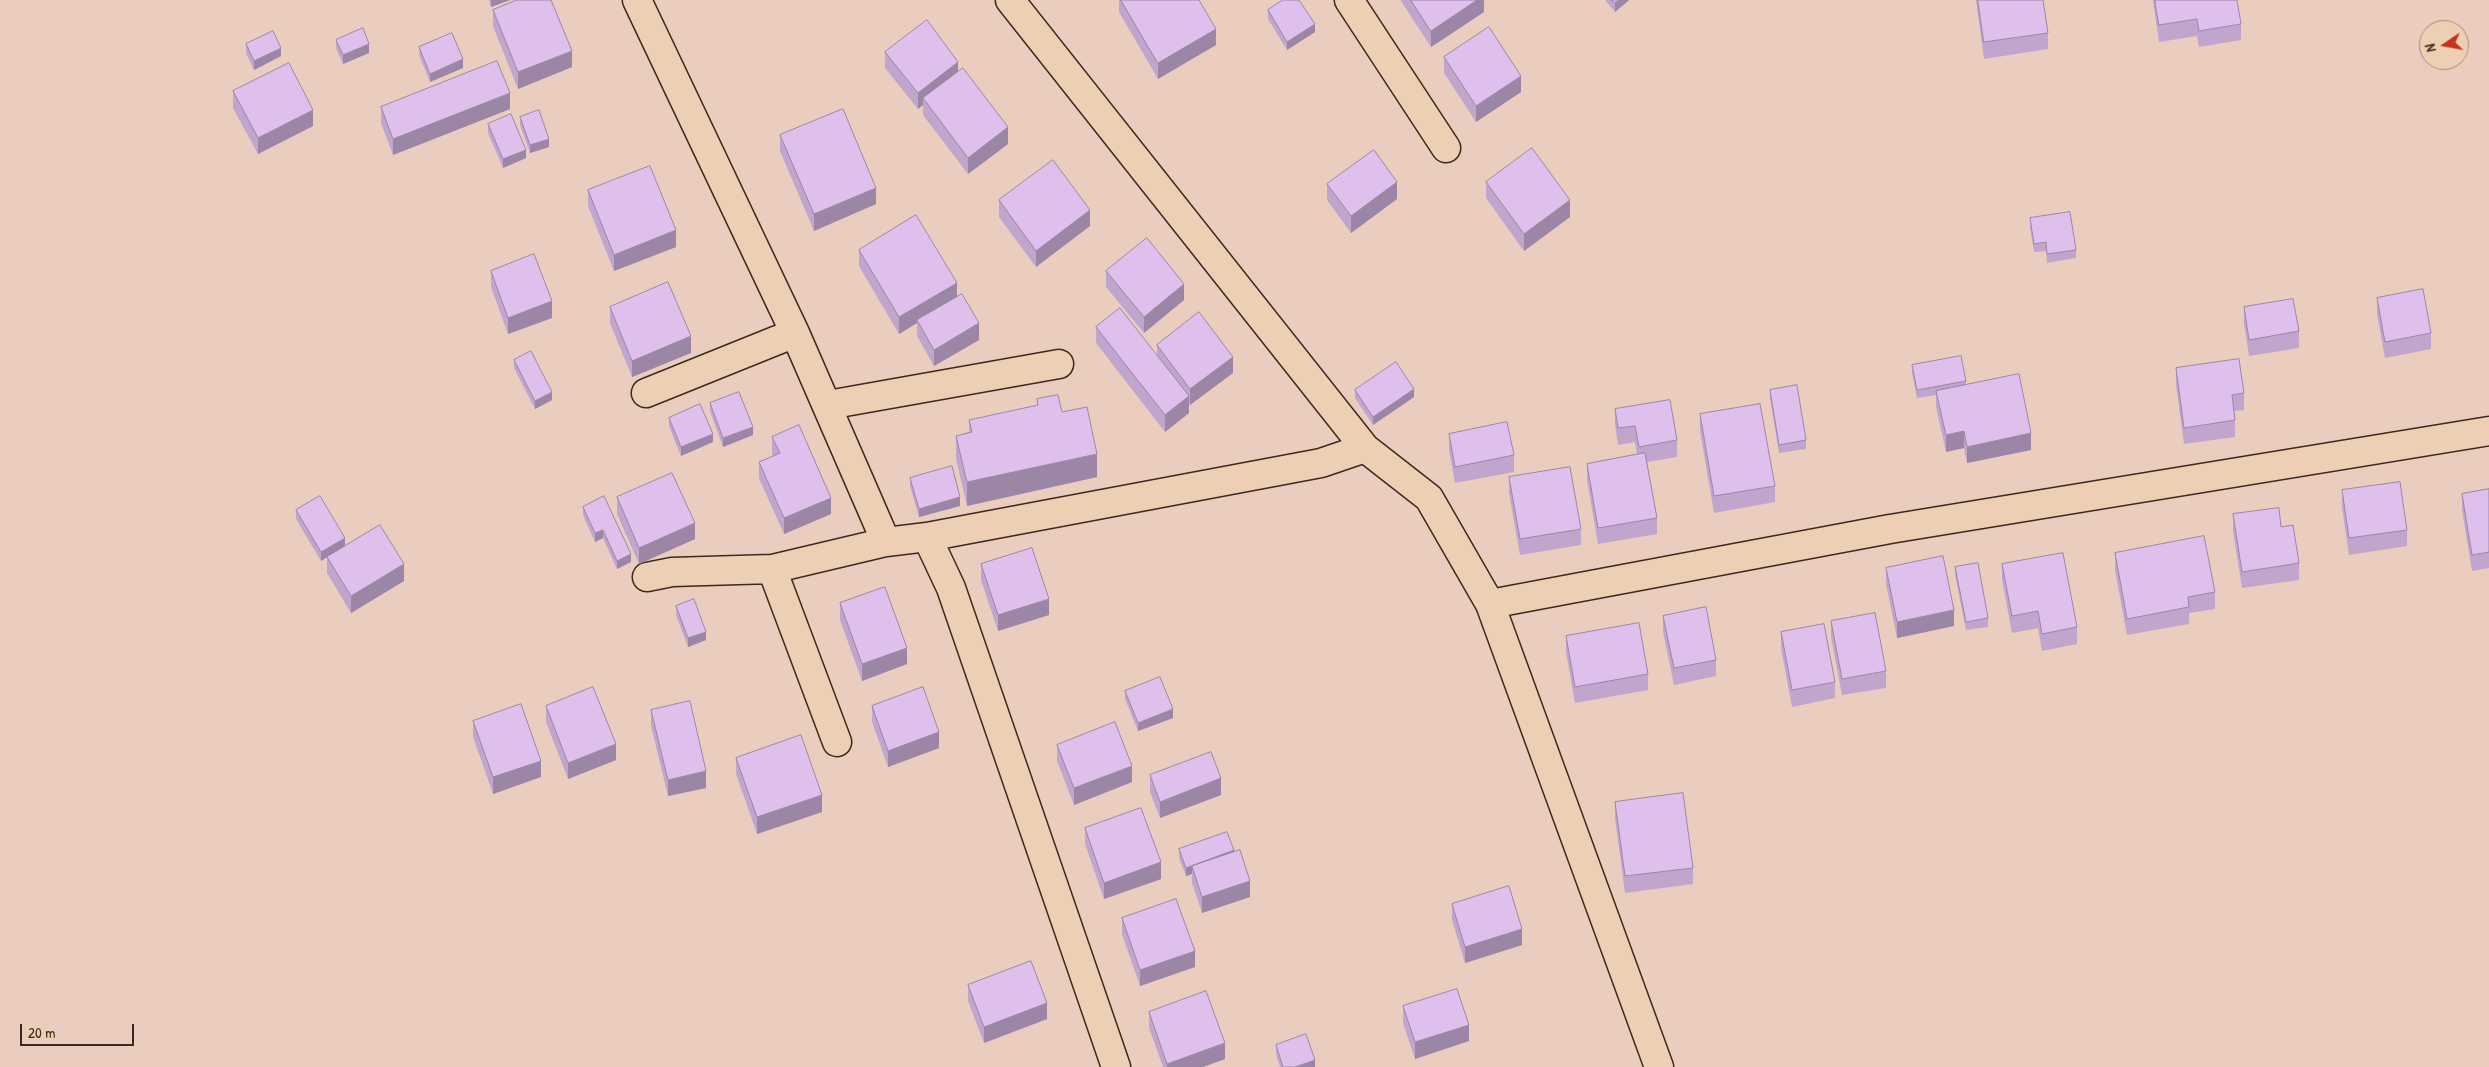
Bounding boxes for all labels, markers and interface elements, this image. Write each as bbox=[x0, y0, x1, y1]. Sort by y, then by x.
north arrow bbox=[2419, 20, 2469, 70]
text: N bbox=[2420, 42, 2440, 54]
scale bar bbox=[22, 1014, 136, 1046]
text: 20 m bbox=[28, 1022, 55, 1043]

